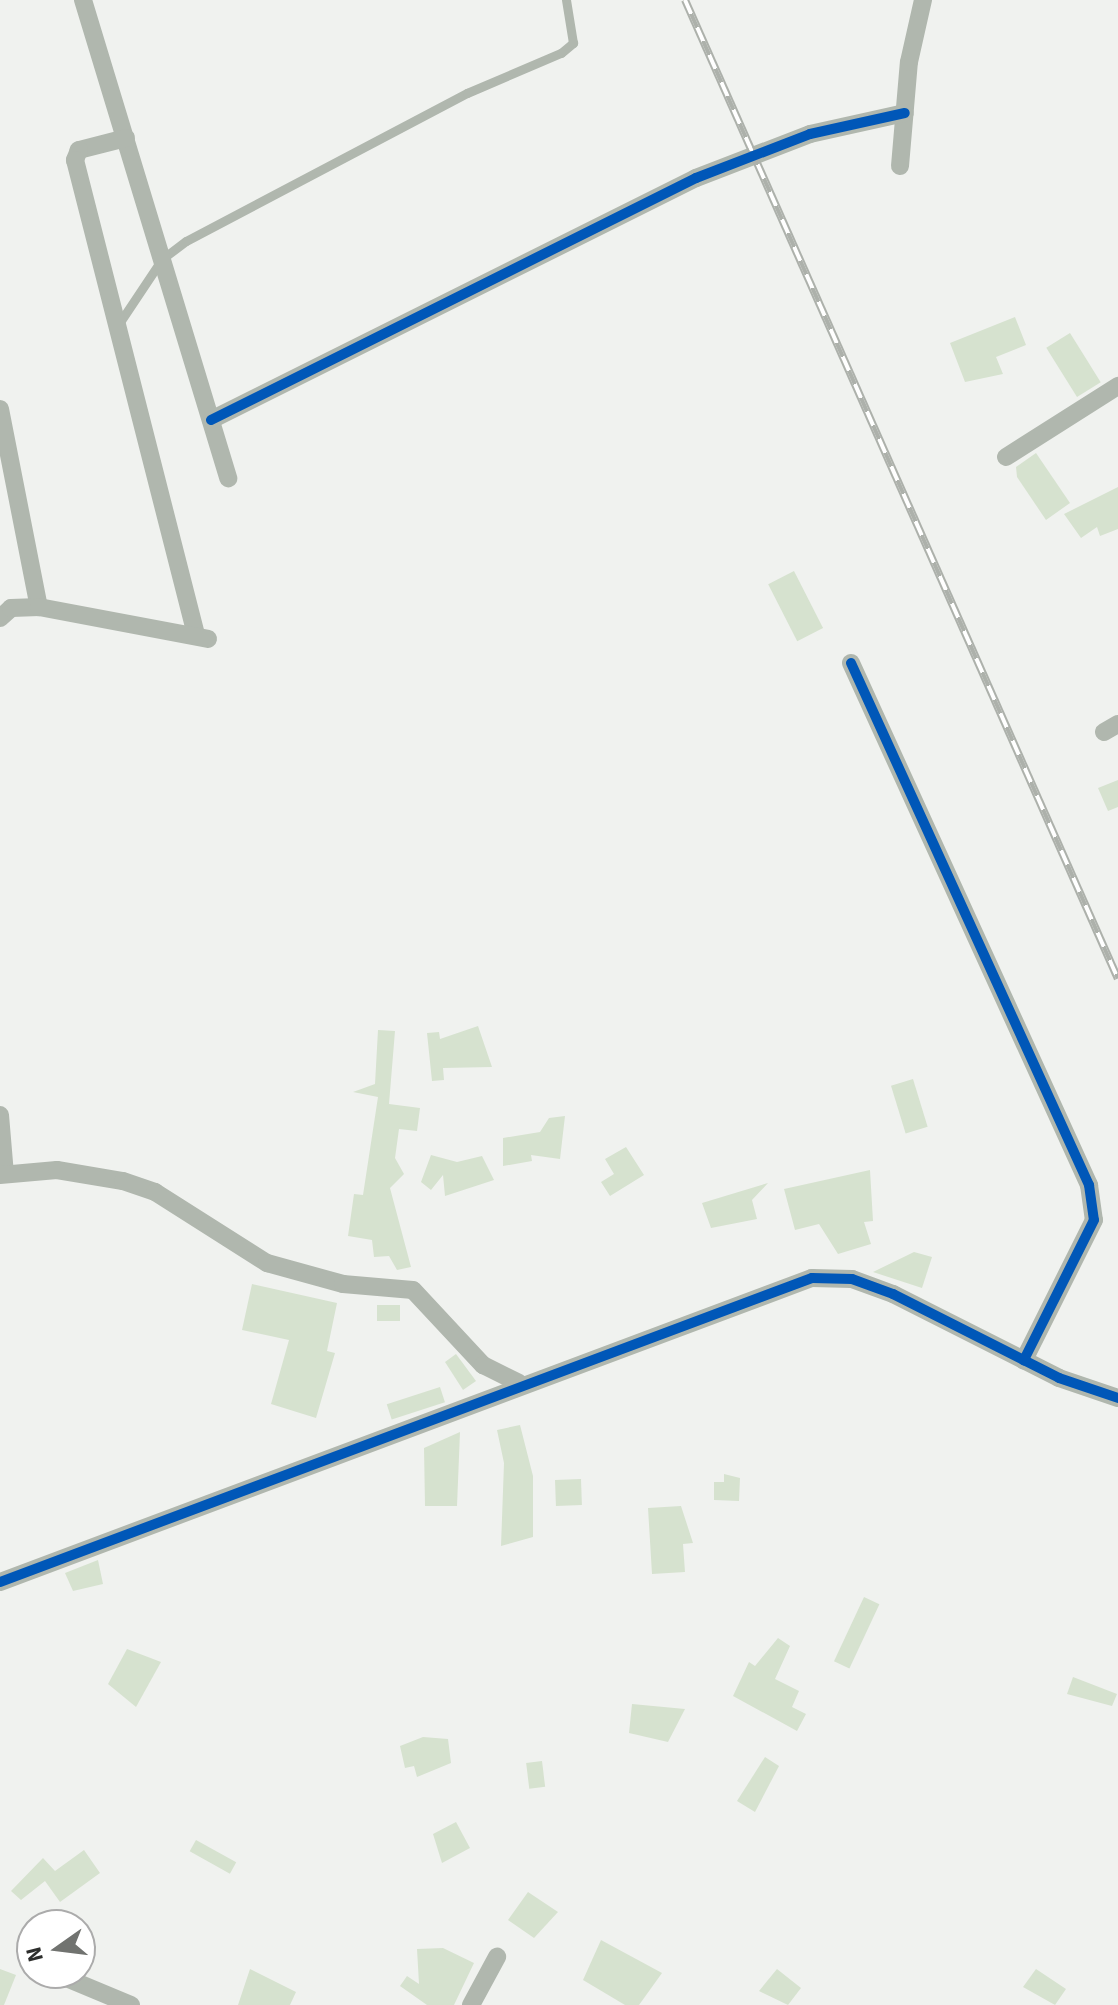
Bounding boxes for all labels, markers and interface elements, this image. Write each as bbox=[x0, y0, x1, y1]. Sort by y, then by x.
north arrow bbox=[16, 1909, 96, 1989]
text: N bbox=[17, 1943, 52, 1965]

